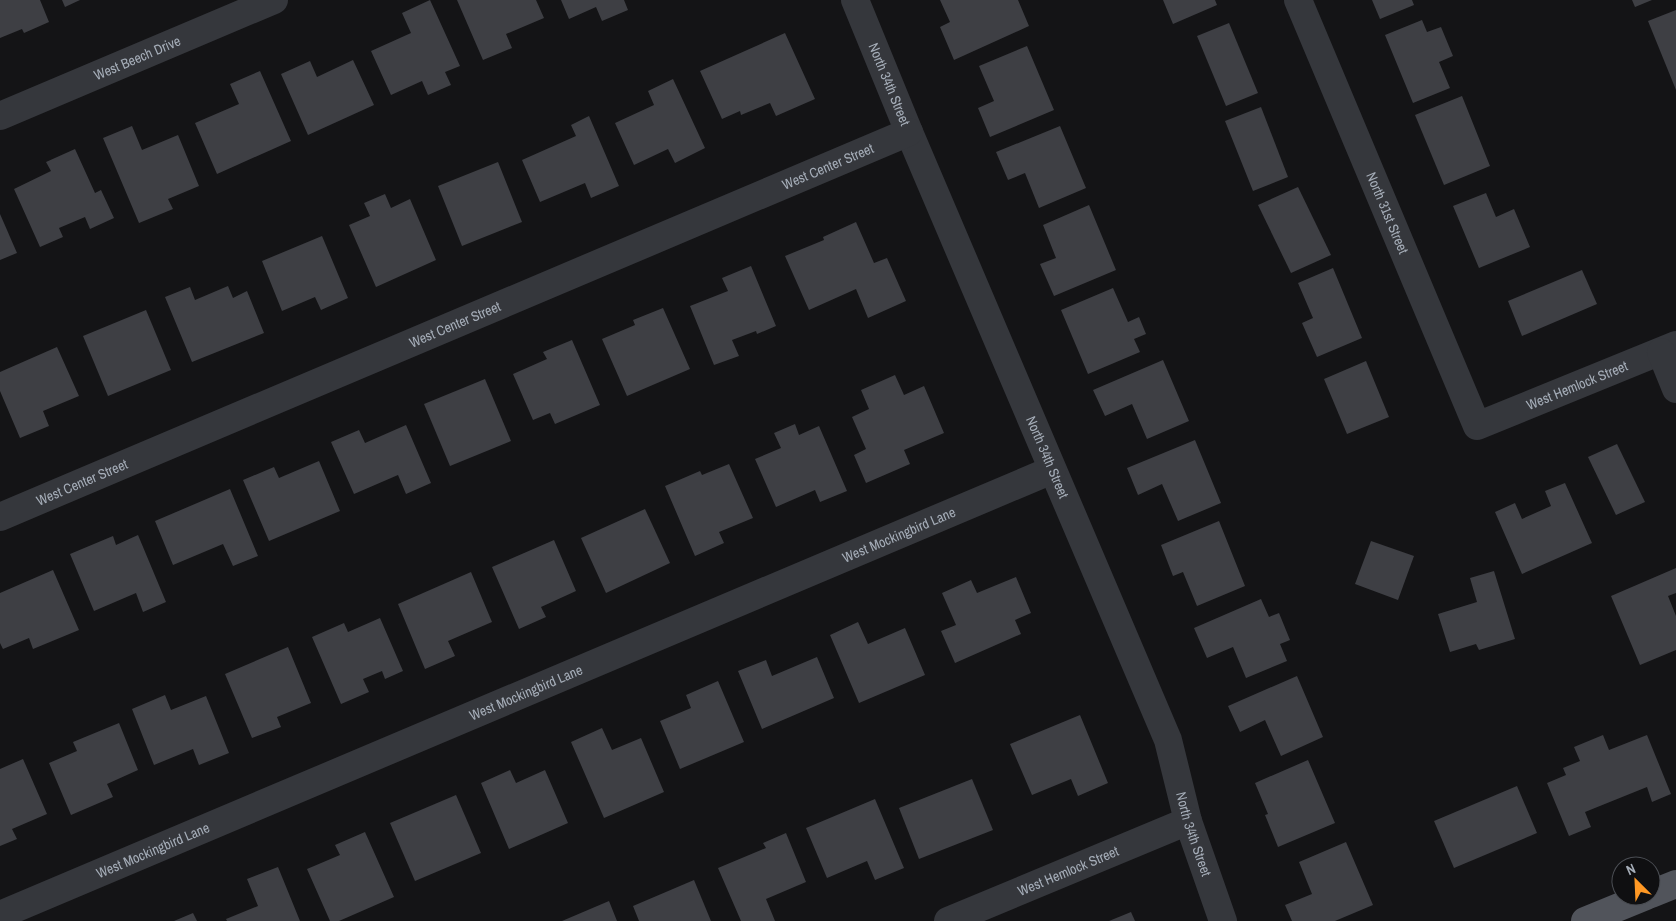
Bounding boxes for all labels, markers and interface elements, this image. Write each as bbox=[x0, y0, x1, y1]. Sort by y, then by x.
street label: West Beech Drive bbox=[91, 32, 183, 84]
street label: North 34th Street bbox=[865, 40, 914, 128]
street label: West Center Street bbox=[779, 139, 876, 194]
street label: North 31st Street bbox=[1362, 169, 1413, 257]
street label: West Center Street bbox=[406, 297, 503, 352]
street label: West Hemlock Street bbox=[1524, 357, 1630, 414]
street label: North 34th Street bbox=[1022, 413, 1073, 501]
street label: West Center Street bbox=[34, 455, 130, 510]
street label: West Mockingbird Lane bbox=[840, 503, 958, 567]
street label: West Mockingbird Lane bbox=[467, 661, 585, 724]
street label: North 34th Street bbox=[1172, 790, 1216, 879]
street label: West Mockingbird Lane bbox=[94, 818, 212, 882]
street label: West Hemlock Street bbox=[1015, 842, 1121, 900]
north arrow bbox=[1611, 856, 1661, 906]
text: N bbox=[1623, 859, 1638, 879]

